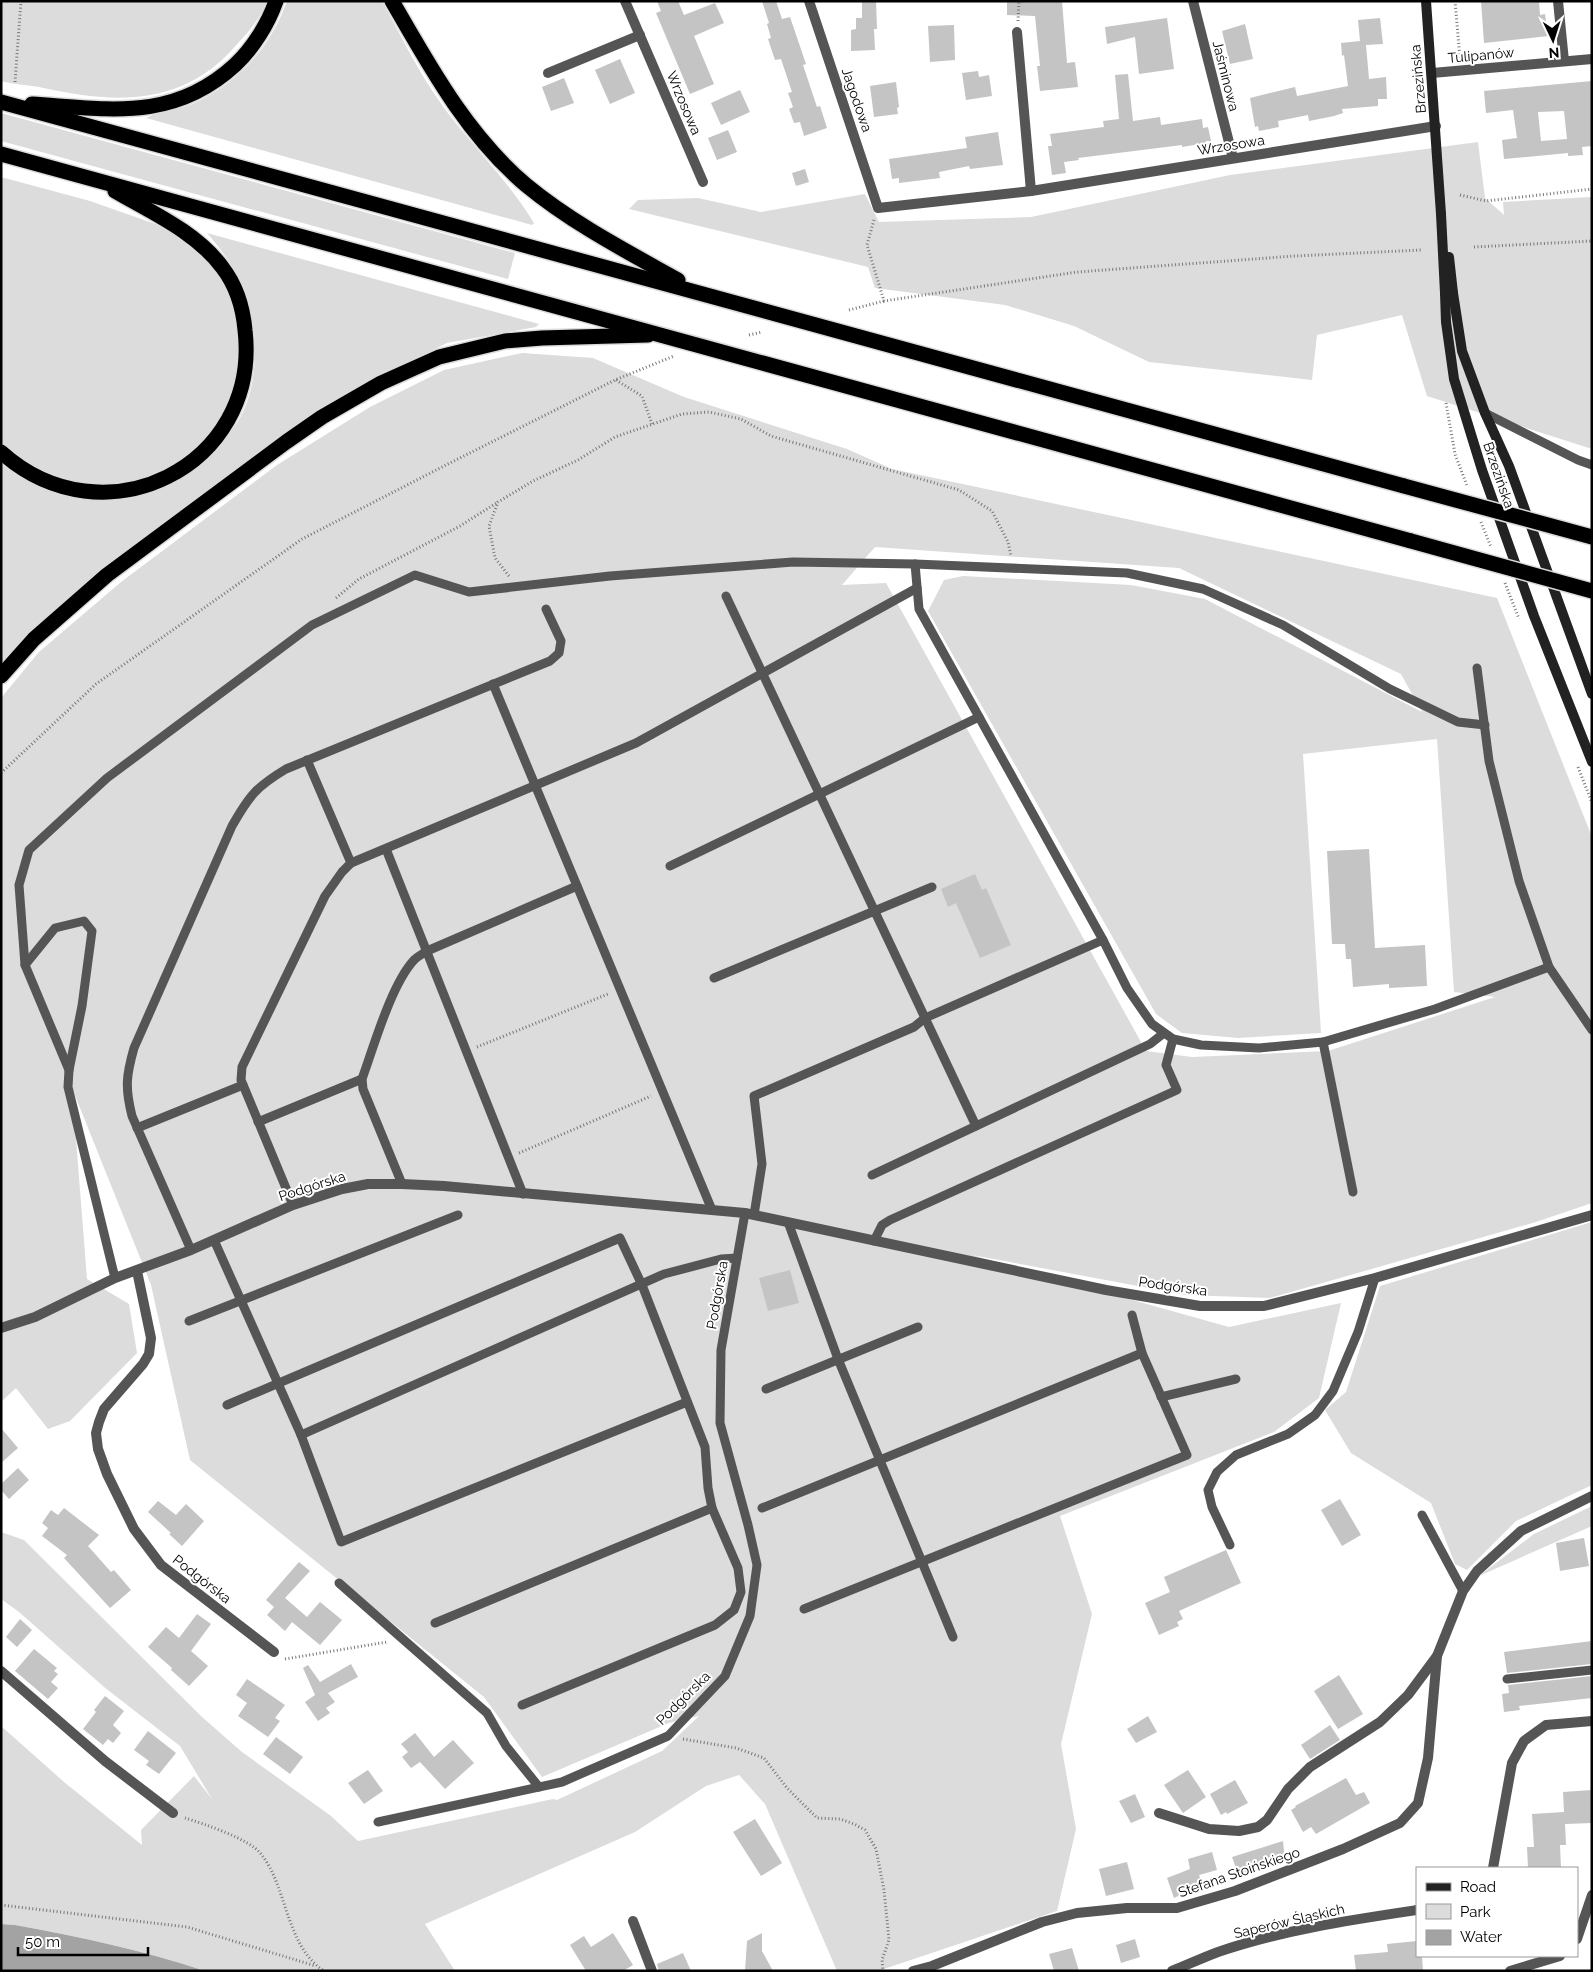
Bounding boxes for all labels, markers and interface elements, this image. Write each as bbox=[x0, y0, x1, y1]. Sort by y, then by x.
north arrow bbox=[1528, 15, 1578, 65]
street label: Jaśminowa bbox=[1210, 39, 1242, 113]
street label: Brzezińska bbox=[1407, 44, 1429, 114]
street label: Tulipanów bbox=[1447, 44, 1515, 66]
text: N bbox=[1548, 45, 1560, 61]
street label: Jagodowa bbox=[839, 66, 875, 134]
street label: Wrzosowa bbox=[663, 69, 705, 137]
street label: Wrzosowa bbox=[1196, 132, 1266, 158]
street label: Brzezińska bbox=[1480, 440, 1518, 510]
street label: Podgórska bbox=[277, 1168, 347, 1204]
street label: Podgórska bbox=[703, 1259, 731, 1331]
street label: Podgórska bbox=[1138, 1273, 1208, 1299]
street label: Podgórska bbox=[170, 1551, 234, 1607]
street label: Podgórska bbox=[653, 1668, 713, 1728]
street label: Stefana Stoińskiego bbox=[1176, 1844, 1302, 1900]
legend bbox=[1416, 1867, 1578, 1957]
text: Road bbox=[1460, 1878, 1496, 1896]
street label: Saperów Śląskich bbox=[1232, 1899, 1346, 1942]
text: Park bbox=[1460, 1903, 1491, 1921]
scale bar bbox=[18, 1924, 148, 1956]
text: Water bbox=[1460, 1928, 1503, 1946]
text: 50 m bbox=[25, 1933, 60, 1951]

